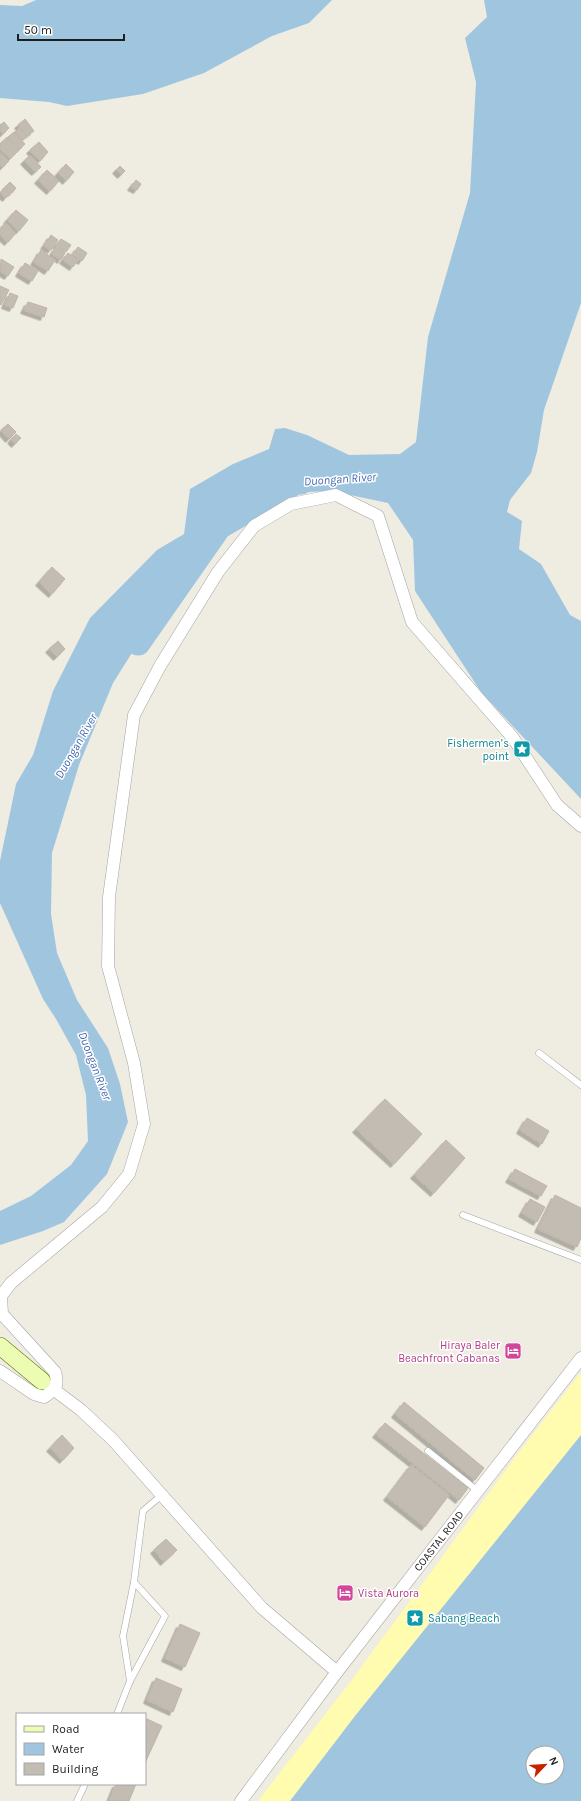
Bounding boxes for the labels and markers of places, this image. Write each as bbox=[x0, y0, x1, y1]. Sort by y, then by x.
place label: Fishermen’s point bbox=[447, 737, 509, 763]
place icon: Fishermen’s point bbox=[512, 739, 532, 759]
place label: Hiraya Baler Beachfront Cabanas bbox=[398, 1339, 500, 1365]
hotel icon: Hiraya Baler Beachfront Cabanas bbox=[503, 1341, 523, 1361]
hotel icon: Vista Aurora bbox=[335, 1583, 355, 1603]
place label: Vista Aurora bbox=[358, 1587, 419, 1600]
place icon: Sabang Beach bbox=[405, 1608, 425, 1628]
place label: Sabang Beach bbox=[428, 1612, 500, 1625]

